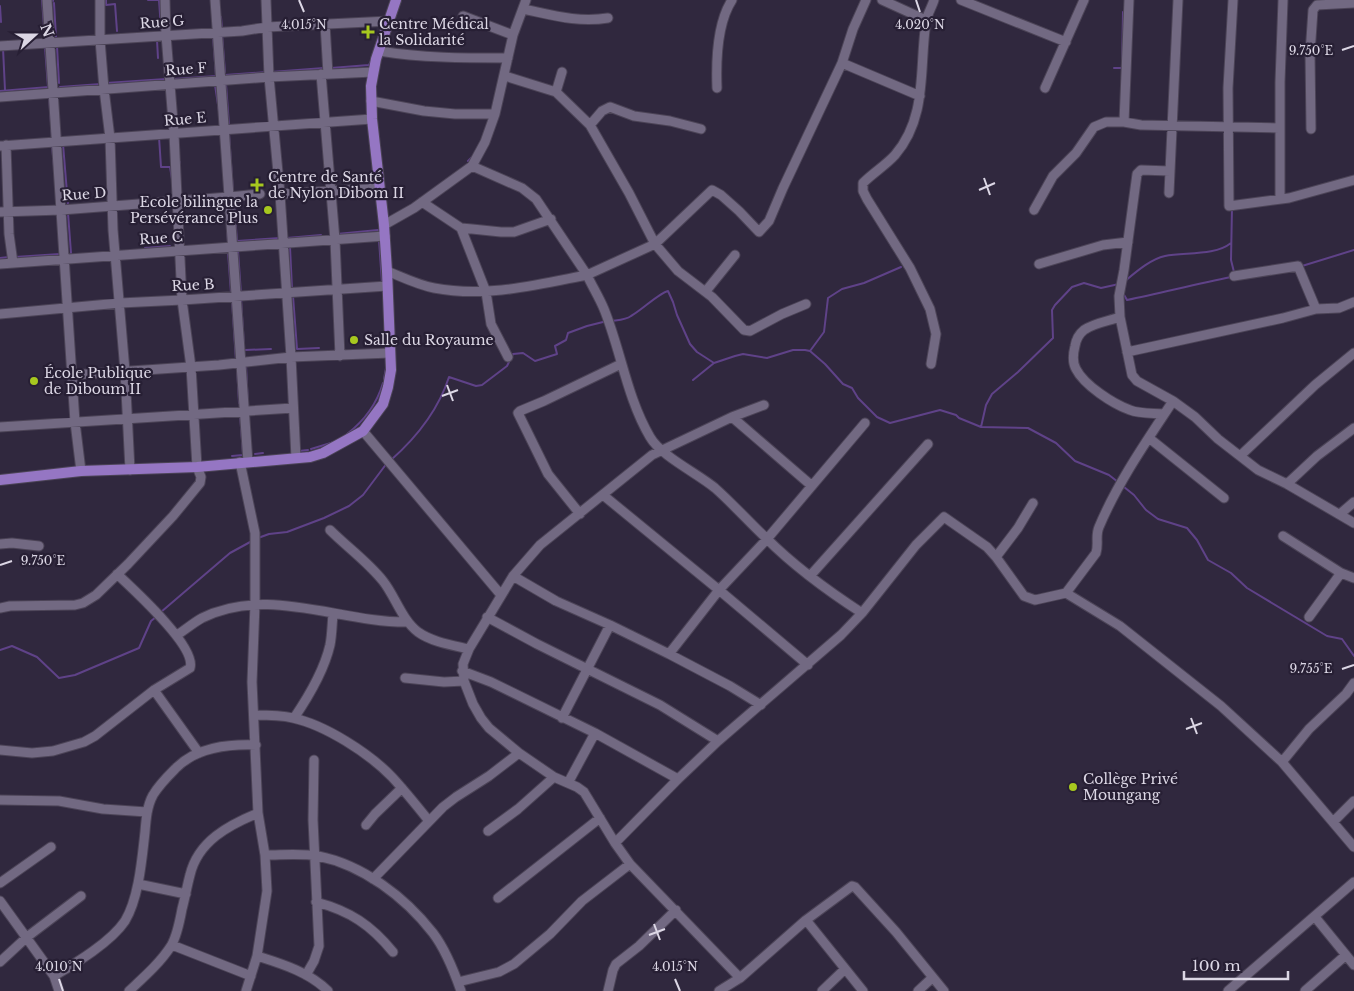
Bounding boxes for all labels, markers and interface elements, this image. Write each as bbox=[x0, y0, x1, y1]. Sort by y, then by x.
north arrow bbox=[10, 10, 60, 60]
street label: Rue G bbox=[139, 11, 185, 33]
place label: Centre Médical la Solidarité bbox=[379, 15, 489, 49]
text: 4.015°N bbox=[281, 17, 327, 32]
text: 4.020°N bbox=[895, 17, 945, 32]
text: N bbox=[36, 21, 58, 40]
marker: Centre Médical la Solidarité bbox=[361, 25, 375, 39]
text: 9.750°E bbox=[1289, 43, 1334, 58]
street label: Rue F bbox=[165, 59, 208, 79]
street label: Rue E bbox=[163, 108, 207, 130]
place label: Centre de Santé de Nylon Dibom II bbox=[268, 168, 404, 202]
marker: Centre de Santé de Nylon Dibom II bbox=[250, 178, 264, 192]
street label: Rue D bbox=[61, 183, 107, 205]
place label: Ecole bilingue la Persévérance Plus bbox=[130, 193, 258, 227]
marker: Ecole bilingue la Persévérance Plus bbox=[262, 204, 274, 216]
street label: Rue C bbox=[139, 227, 183, 249]
street label: Rue B bbox=[171, 275, 215, 295]
place label: Salle du Royaume bbox=[364, 331, 494, 349]
marker: Salle du Royaume bbox=[348, 334, 360, 346]
place label: École Publique de Diboum II bbox=[44, 364, 151, 398]
marker: École Publique de Diboum II bbox=[28, 375, 40, 387]
text: 9.750°E bbox=[21, 553, 66, 568]
text: 9.755°E bbox=[1290, 661, 1333, 676]
place label: Collège Privé Moungang bbox=[1083, 770, 1178, 804]
marker: Collège Privé Moungang bbox=[1067, 781, 1079, 793]
scale bar bbox=[1184, 948, 1288, 980]
text: 100 m bbox=[1192, 956, 1241, 975]
text: 4.010°N bbox=[35, 959, 83, 974]
text: 4.015°N bbox=[652, 959, 698, 974]

